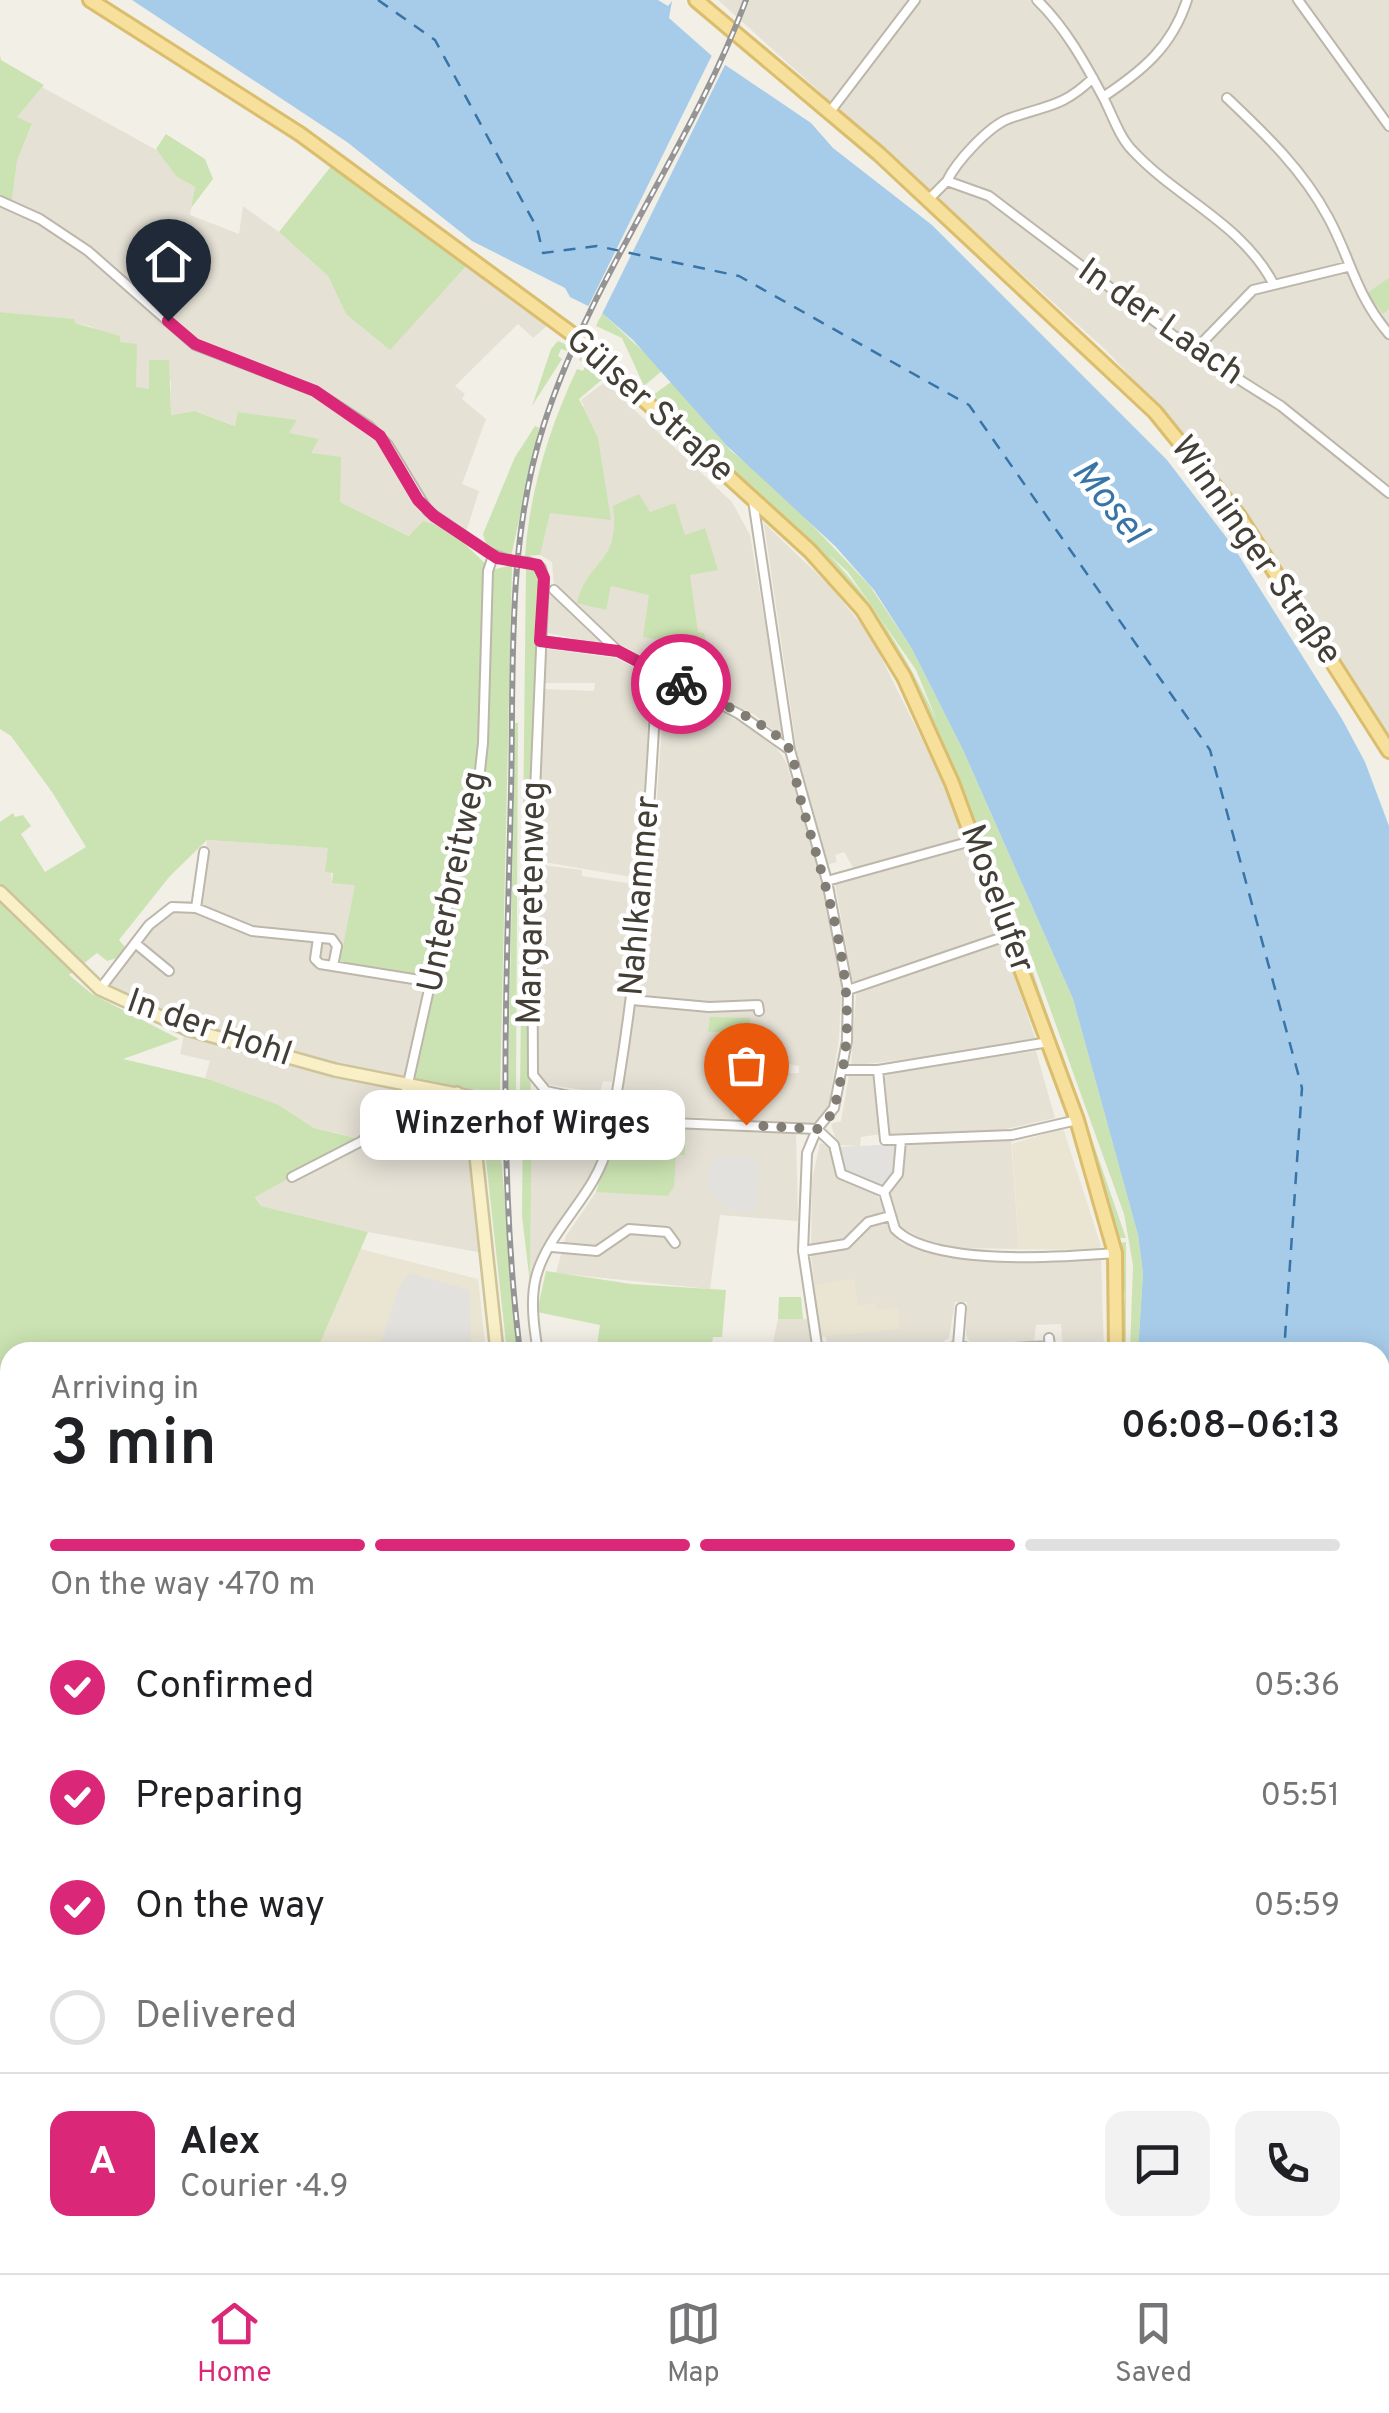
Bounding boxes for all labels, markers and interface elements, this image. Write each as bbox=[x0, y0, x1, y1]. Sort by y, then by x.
pin bbox=[126, 219, 211, 322]
icon: home bbox=[141, 234, 196, 289]
street label: In der Laach bbox=[1068, 250, 1252, 396]
street label: Gülser Straße bbox=[556, 319, 742, 493]
street label: Winninger Straße bbox=[1160, 428, 1350, 674]
water label: Mosel bbox=[1059, 451, 1158, 557]
courier bbox=[631, 634, 731, 734]
icon: bike bbox=[654, 657, 709, 712]
street label: Unterbreitweg bbox=[409, 767, 499, 997]
street label: Margaretenweg bbox=[509, 781, 557, 1025]
street label: Nahlkammer bbox=[610, 794, 672, 998]
street label: Moselufer bbox=[949, 819, 1043, 979]
street label: In der Hohl bbox=[121, 980, 297, 1078]
pin bbox=[704, 1023, 789, 1126]
icon: bag bbox=[719, 1038, 774, 1093]
callout: Winzerhof Wirges bbox=[361, 1090, 686, 1160]
text: Winzerhof Wirges bbox=[394, 1105, 651, 1145]
text: Arriving in bbox=[50, 1370, 199, 1410]
text: 06:08–06:13 bbox=[1121, 1403, 1340, 1452]
text: 3 min bbox=[50, 1406, 217, 1488]
text: On the way · 470 m bbox=[50, 1566, 315, 1606]
icon: check bbox=[50, 1660, 105, 1715]
text: Confirmed bbox=[135, 1663, 314, 1712]
text: 05:36 bbox=[1254, 1667, 1340, 1707]
icon: check bbox=[50, 1770, 105, 1825]
text: Preparing bbox=[135, 1773, 304, 1822]
text: 05:51 bbox=[1261, 1777, 1340, 1817]
icon: check bbox=[50, 1880, 105, 1935]
text: On the way bbox=[135, 1883, 325, 1932]
text: 05:59 bbox=[1254, 1887, 1340, 1927]
text: Delivered bbox=[135, 1993, 297, 2042]
button: chat bbox=[1105, 2111, 1210, 2216]
button: phone bbox=[1235, 2111, 1340, 2216]
text: Alex bbox=[180, 2119, 260, 2168]
text: A bbox=[89, 2139, 116, 2188]
text: Courier · 4.9 bbox=[180, 2168, 349, 2208]
tab: Home bbox=[197, 2296, 271, 2392]
tab: Map bbox=[666, 2296, 721, 2392]
tab: Saved bbox=[1115, 2296, 1192, 2392]

